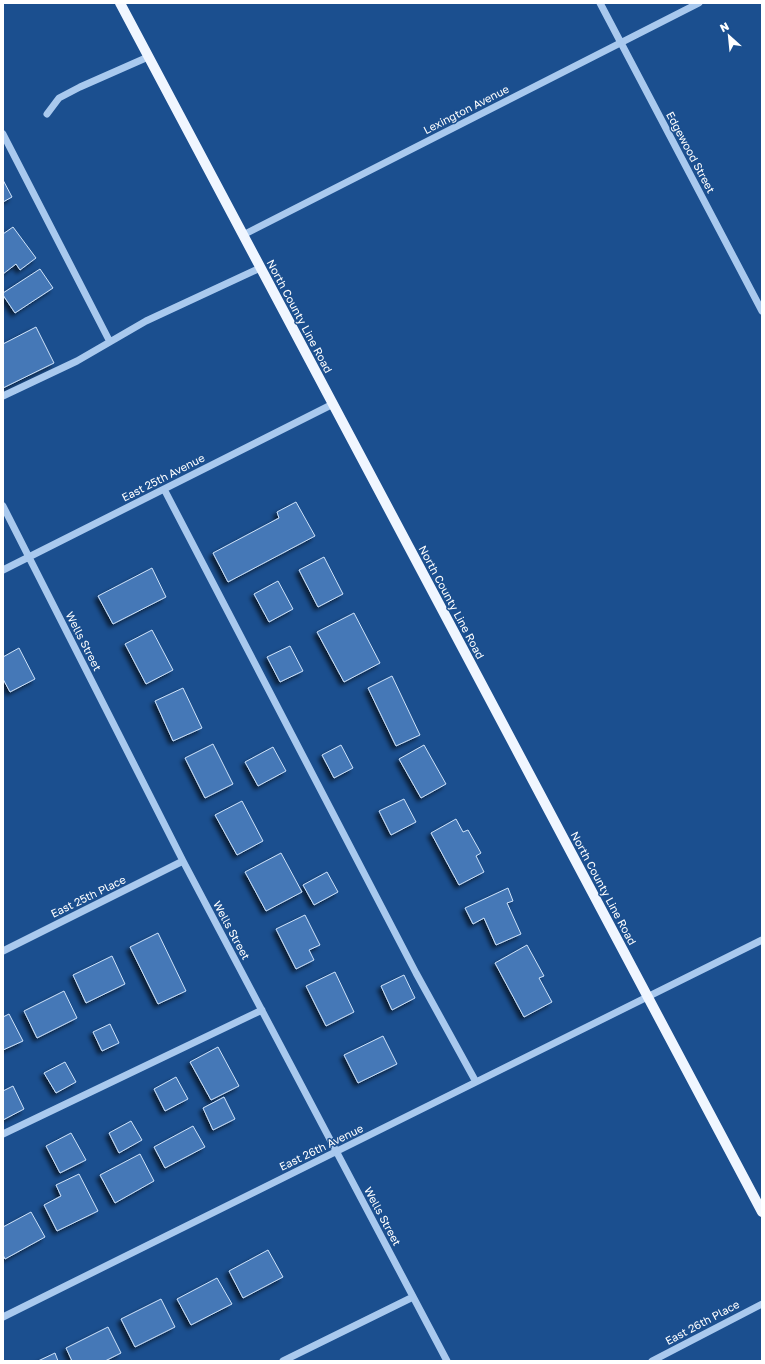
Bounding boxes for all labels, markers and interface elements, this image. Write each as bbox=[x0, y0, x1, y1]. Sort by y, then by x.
north arrow bbox=[709, 16, 749, 56]
text: N bbox=[718, 19, 731, 34]
street label: Lexington Avenue bbox=[421, 82, 511, 136]
street label: Edgewood Street bbox=[664, 109, 718, 195]
street label: North County Line Road bbox=[265, 257, 335, 375]
street label: East 25th Avenue bbox=[119, 450, 207, 504]
street label: North County Line Road bbox=[417, 543, 487, 661]
street label: Wells Street bbox=[64, 609, 104, 673]
street label: North County Line Road bbox=[569, 829, 639, 947]
street label: East 25th Place bbox=[48, 872, 128, 920]
street label: Wells Street bbox=[211, 898, 253, 962]
street label: East 26th Avenue bbox=[277, 1121, 365, 1173]
street label: Wells Street bbox=[362, 1184, 404, 1248]
street label: East 26th Place bbox=[663, 1297, 741, 1347]

